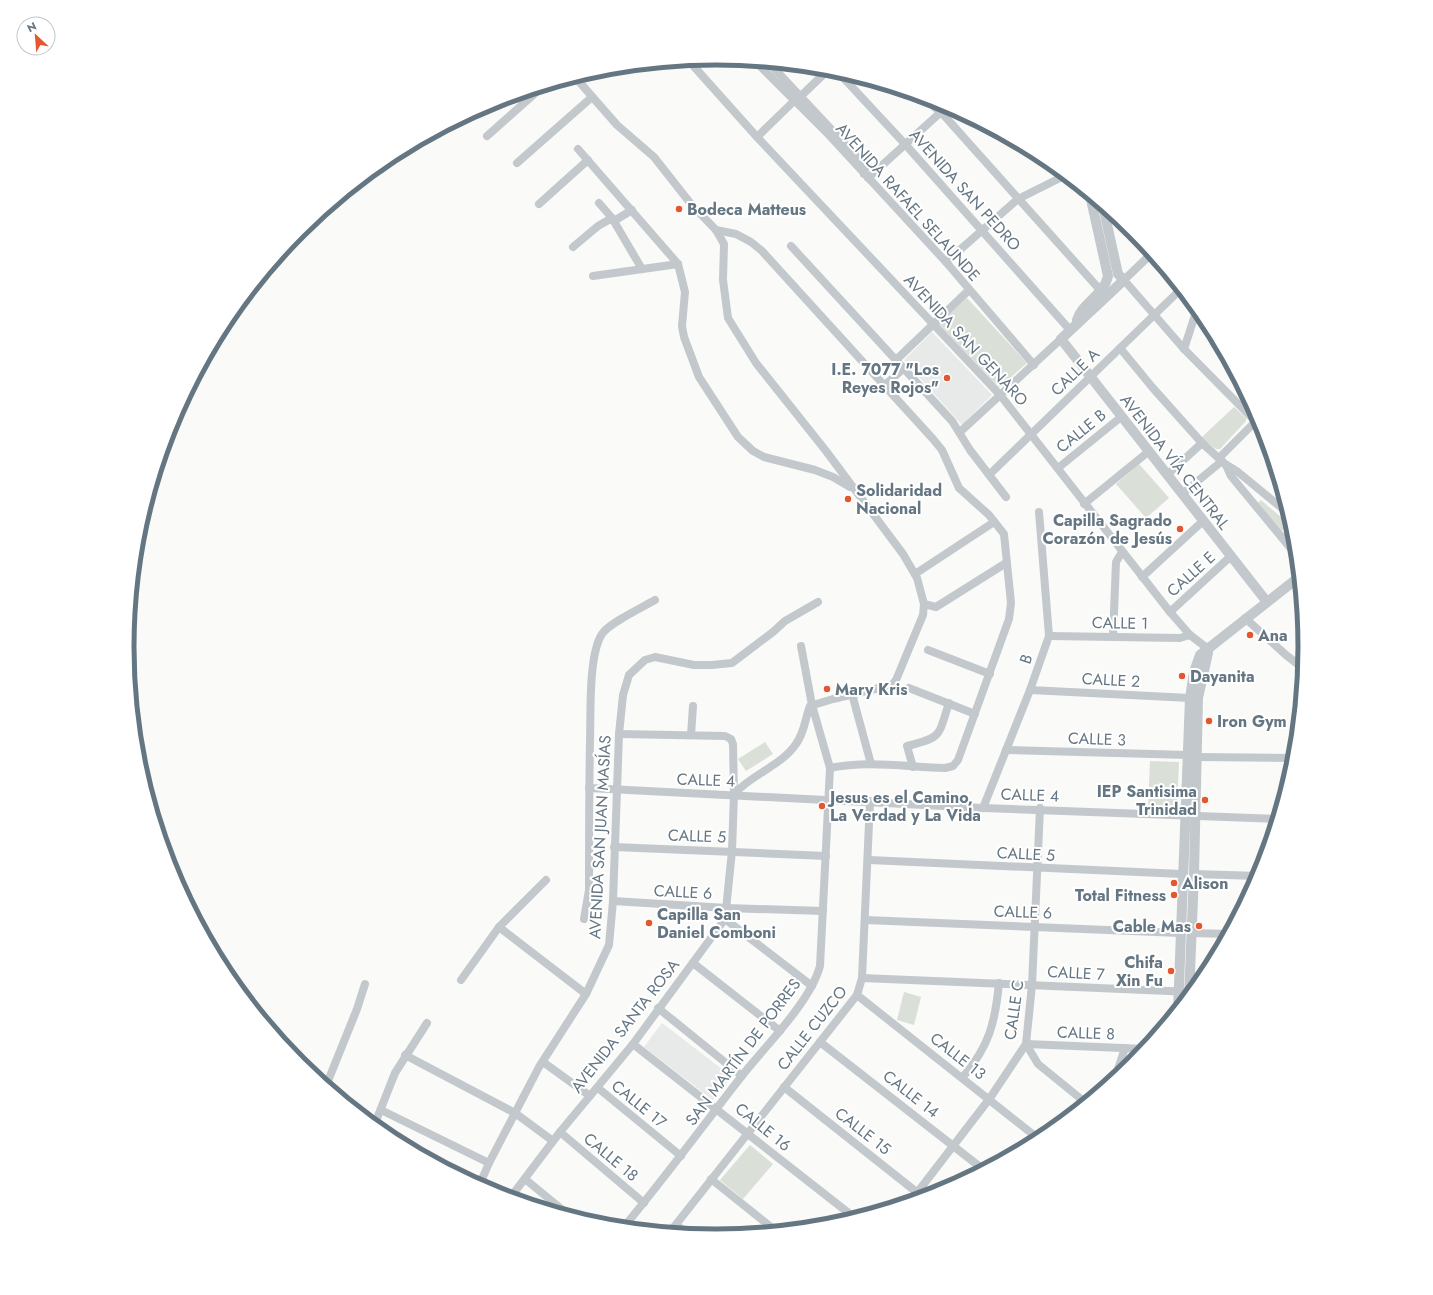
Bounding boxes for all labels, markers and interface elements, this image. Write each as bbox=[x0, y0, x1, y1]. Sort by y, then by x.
north arrow bbox=[16, 16, 56, 56]
text: N bbox=[24, 18, 39, 36]
street label: AVENIDA RAFAEL SELAUNDE bbox=[831, 118, 985, 286]
street label: AVENIDA SAN PEDRO bbox=[904, 124, 1026, 256]
place label: Bodeca Matteus bbox=[687, 198, 806, 221]
marker: Bodeca Matteus bbox=[674, 204, 684, 214]
street label: AVENIDA SAN GENARO bbox=[899, 269, 1033, 411]
street label: CALLE A bbox=[1045, 343, 1105, 401]
place label: I.E. 7077 "Los Reyes Rojos" bbox=[831, 358, 939, 399]
marker: I.E. 7077 "Los Reyes Rojos" bbox=[942, 373, 952, 383]
street label: AVENIDA VÍA CENTRAL bbox=[1115, 389, 1236, 535]
street label: CALLE B bbox=[1051, 404, 1111, 458]
place label: Solidaridad Nacional bbox=[856, 479, 942, 520]
marker: Solidaridad Nacional bbox=[843, 494, 853, 504]
place label: Capilla Sagrado Corazón de Jesús bbox=[1043, 509, 1172, 550]
marker: Capilla Sagrado Corazón de Jesús bbox=[1175, 524, 1185, 534]
street label: CALLE E bbox=[1162, 546, 1220, 602]
street label: CALLE 1 bbox=[1092, 611, 1148, 635]
place label: Ana bbox=[1257, 624, 1288, 647]
marker: Ana bbox=[1245, 630, 1255, 640]
street label: B bbox=[1014, 651, 1038, 667]
place label: Dayanita bbox=[1190, 665, 1255, 688]
street label: CALLE 2 bbox=[1081, 667, 1141, 693]
marker: Dayanita bbox=[1177, 671, 1187, 681]
place label: Mary Kris bbox=[835, 678, 908, 701]
marker: Mary Kris bbox=[822, 684, 832, 694]
place label: Iron Gym bbox=[1217, 710, 1287, 733]
marker: Iron Gym bbox=[1204, 716, 1214, 726]
street label: CALLE 3 bbox=[1068, 726, 1127, 752]
street label: AVENIDA SAN JUAN MASÍAS bbox=[583, 734, 617, 940]
street label: CALLE 4 bbox=[676, 767, 736, 793]
place label: IEP Santisima Trinidad bbox=[1097, 780, 1197, 821]
street label: CALLE 4 bbox=[1000, 782, 1060, 808]
place label: Jesus es el Camino, La Verdad y La Vida bbox=[827, 786, 981, 827]
marker: IEP Santisima Trinidad bbox=[1200, 795, 1210, 805]
marker: Jesus es el Camino, La Verdad y La Vida bbox=[817, 801, 827, 811]
street label: CALLE 5 bbox=[667, 823, 727, 849]
street label: CALLE 5 bbox=[996, 841, 1056, 867]
place label: Alison bbox=[1181, 872, 1228, 895]
marker: Alison bbox=[1169, 878, 1179, 888]
street label: CALLE 6 bbox=[653, 879, 713, 905]
place label: Total Fitness bbox=[1075, 884, 1166, 907]
marker: Total Fitness bbox=[1169, 890, 1179, 900]
street label: CALLE 6 bbox=[993, 899, 1053, 925]
place label: Capilla San Daniel Comboni bbox=[657, 903, 776, 944]
place label: Cable Mas bbox=[1113, 915, 1191, 938]
marker: Capilla San Daniel Comboni bbox=[644, 918, 654, 928]
marker: Cable Mas bbox=[1194, 921, 1204, 931]
place label: Chifa Xin Fu bbox=[1116, 951, 1163, 992]
street label: AVENIDA SANTA ROSA bbox=[565, 954, 685, 1098]
street label: CALLE 7 bbox=[1047, 960, 1106, 986]
marker: Chifa Xin Fu bbox=[1166, 966, 1176, 976]
street label: SAN MARTÍN DE PORRES bbox=[680, 973, 806, 1130]
street label: CALLE C bbox=[998, 979, 1030, 1041]
street label: CALLE CUZCO bbox=[772, 981, 852, 1075]
street label: CALLE 8 bbox=[1057, 1020, 1115, 1046]
street label: CALLE 13 bbox=[925, 1027, 991, 1085]
street label: CALLE 14 bbox=[878, 1065, 944, 1123]
street label: CALLE 17 bbox=[607, 1075, 672, 1134]
street label: CALLE 16 bbox=[730, 1097, 796, 1157]
street label: CALLE 15 bbox=[830, 1102, 896, 1160]
street label: CALLE 18 bbox=[579, 1127, 643, 1187]

